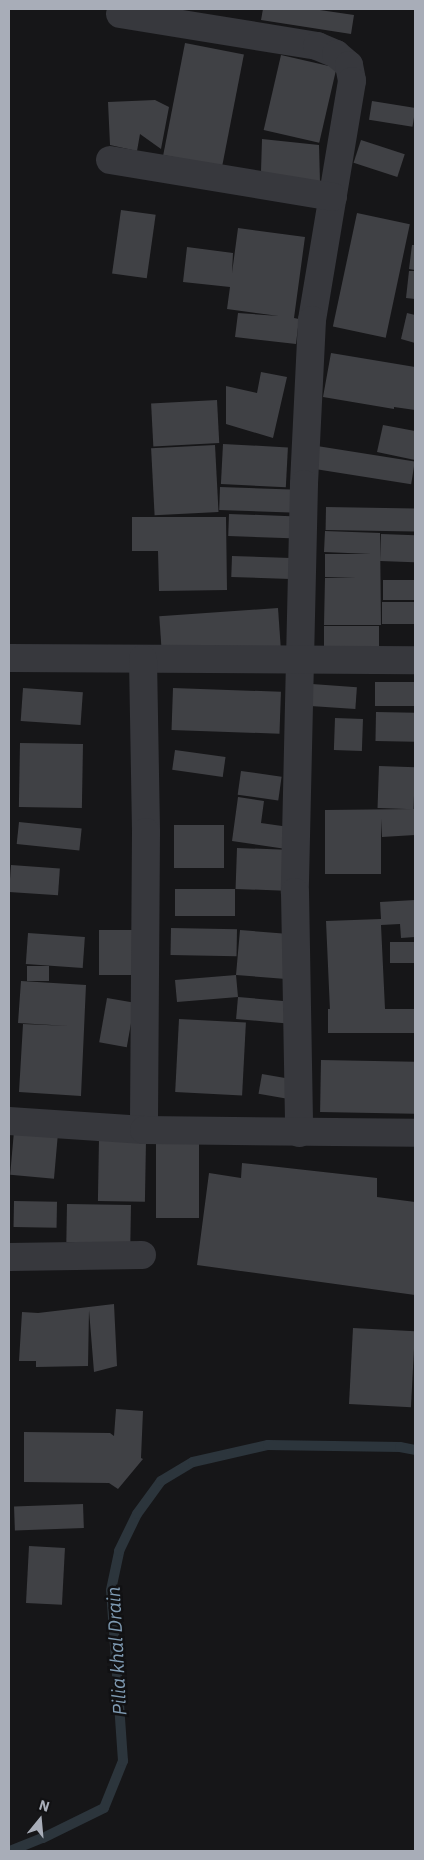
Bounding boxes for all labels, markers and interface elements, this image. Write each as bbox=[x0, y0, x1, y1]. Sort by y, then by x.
water label: Pilia khal Drain bbox=[102, 1586, 132, 1716]
north arrow bbox=[15, 1795, 65, 1845]
text: N bbox=[37, 1796, 52, 1816]

